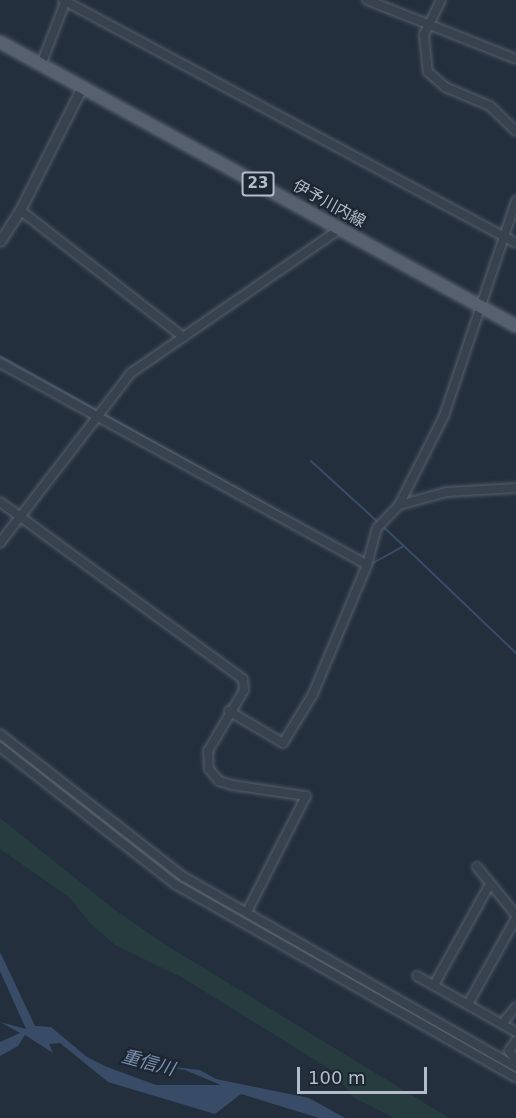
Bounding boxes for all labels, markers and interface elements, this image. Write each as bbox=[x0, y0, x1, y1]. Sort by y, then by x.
road number: 23 bbox=[242, 172, 274, 196]
street label: 伊予川内線 bbox=[289, 176, 369, 232]
water label: 重信川 bbox=[119, 1046, 177, 1080]
scale bar bbox=[300, 1055, 430, 1093]
text: 100 m bbox=[308, 1067, 366, 1088]

